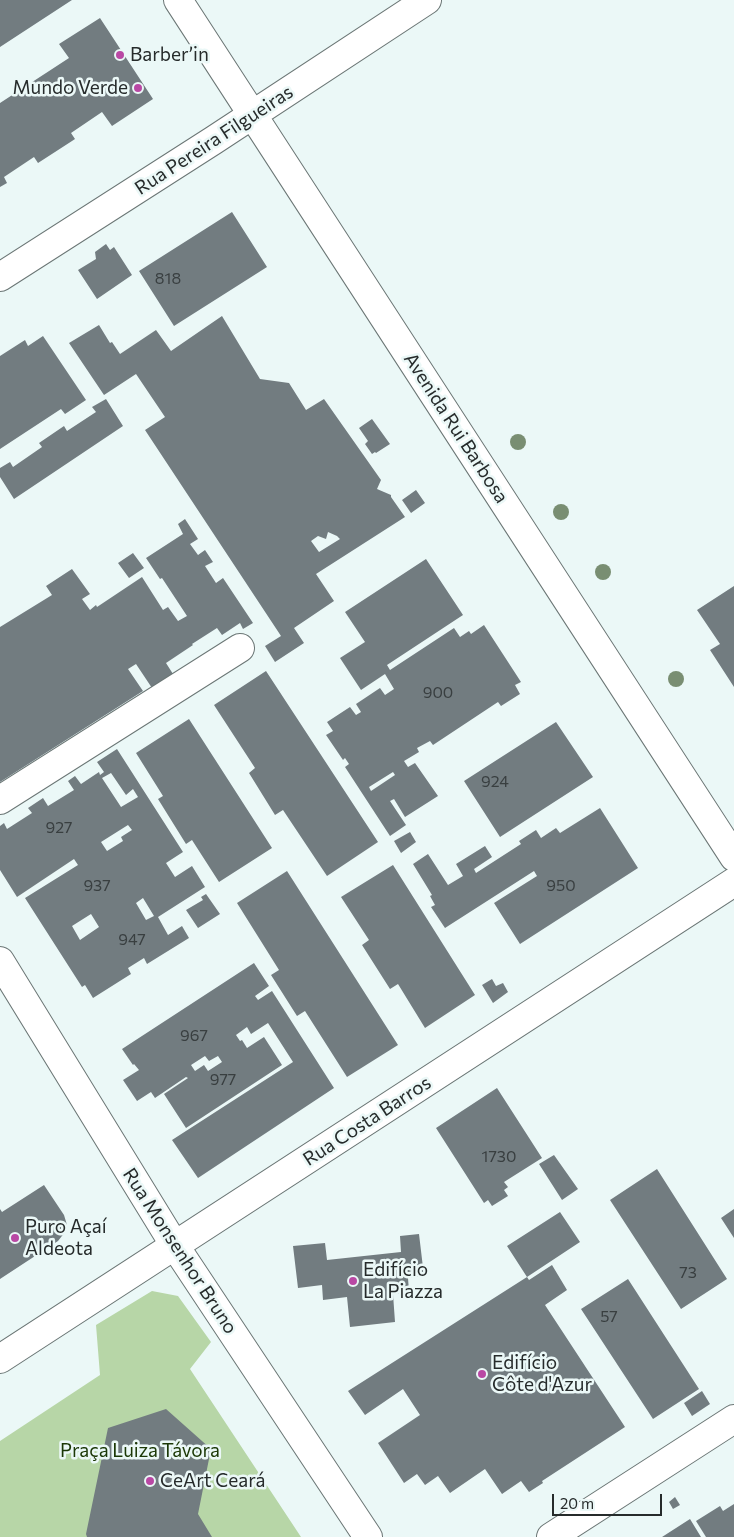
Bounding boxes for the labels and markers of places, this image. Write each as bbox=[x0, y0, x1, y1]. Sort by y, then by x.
place label: Barber’in bbox=[130, 44, 209, 66]
marker: Barber’in bbox=[114, 49, 126, 61]
place label: Mundo Verde bbox=[12, 77, 128, 99]
marker: Mundo Verde bbox=[132, 82, 144, 94]
place label: Puro Açaí Aldeota bbox=[25, 1216, 107, 1260]
marker: Puro Açaí Aldeota bbox=[9, 1232, 21, 1244]
place label: Edifício La Piazza bbox=[363, 1259, 443, 1303]
marker: Edifício La Piazza bbox=[347, 1275, 359, 1287]
place label: Edifício Côte d'Azur bbox=[492, 1352, 592, 1396]
marker: Edifício Côte d'Azur bbox=[476, 1368, 488, 1380]
place label: CeArt Ceará bbox=[160, 1470, 265, 1492]
marker: CeArt Ceará bbox=[144, 1475, 156, 1487]

